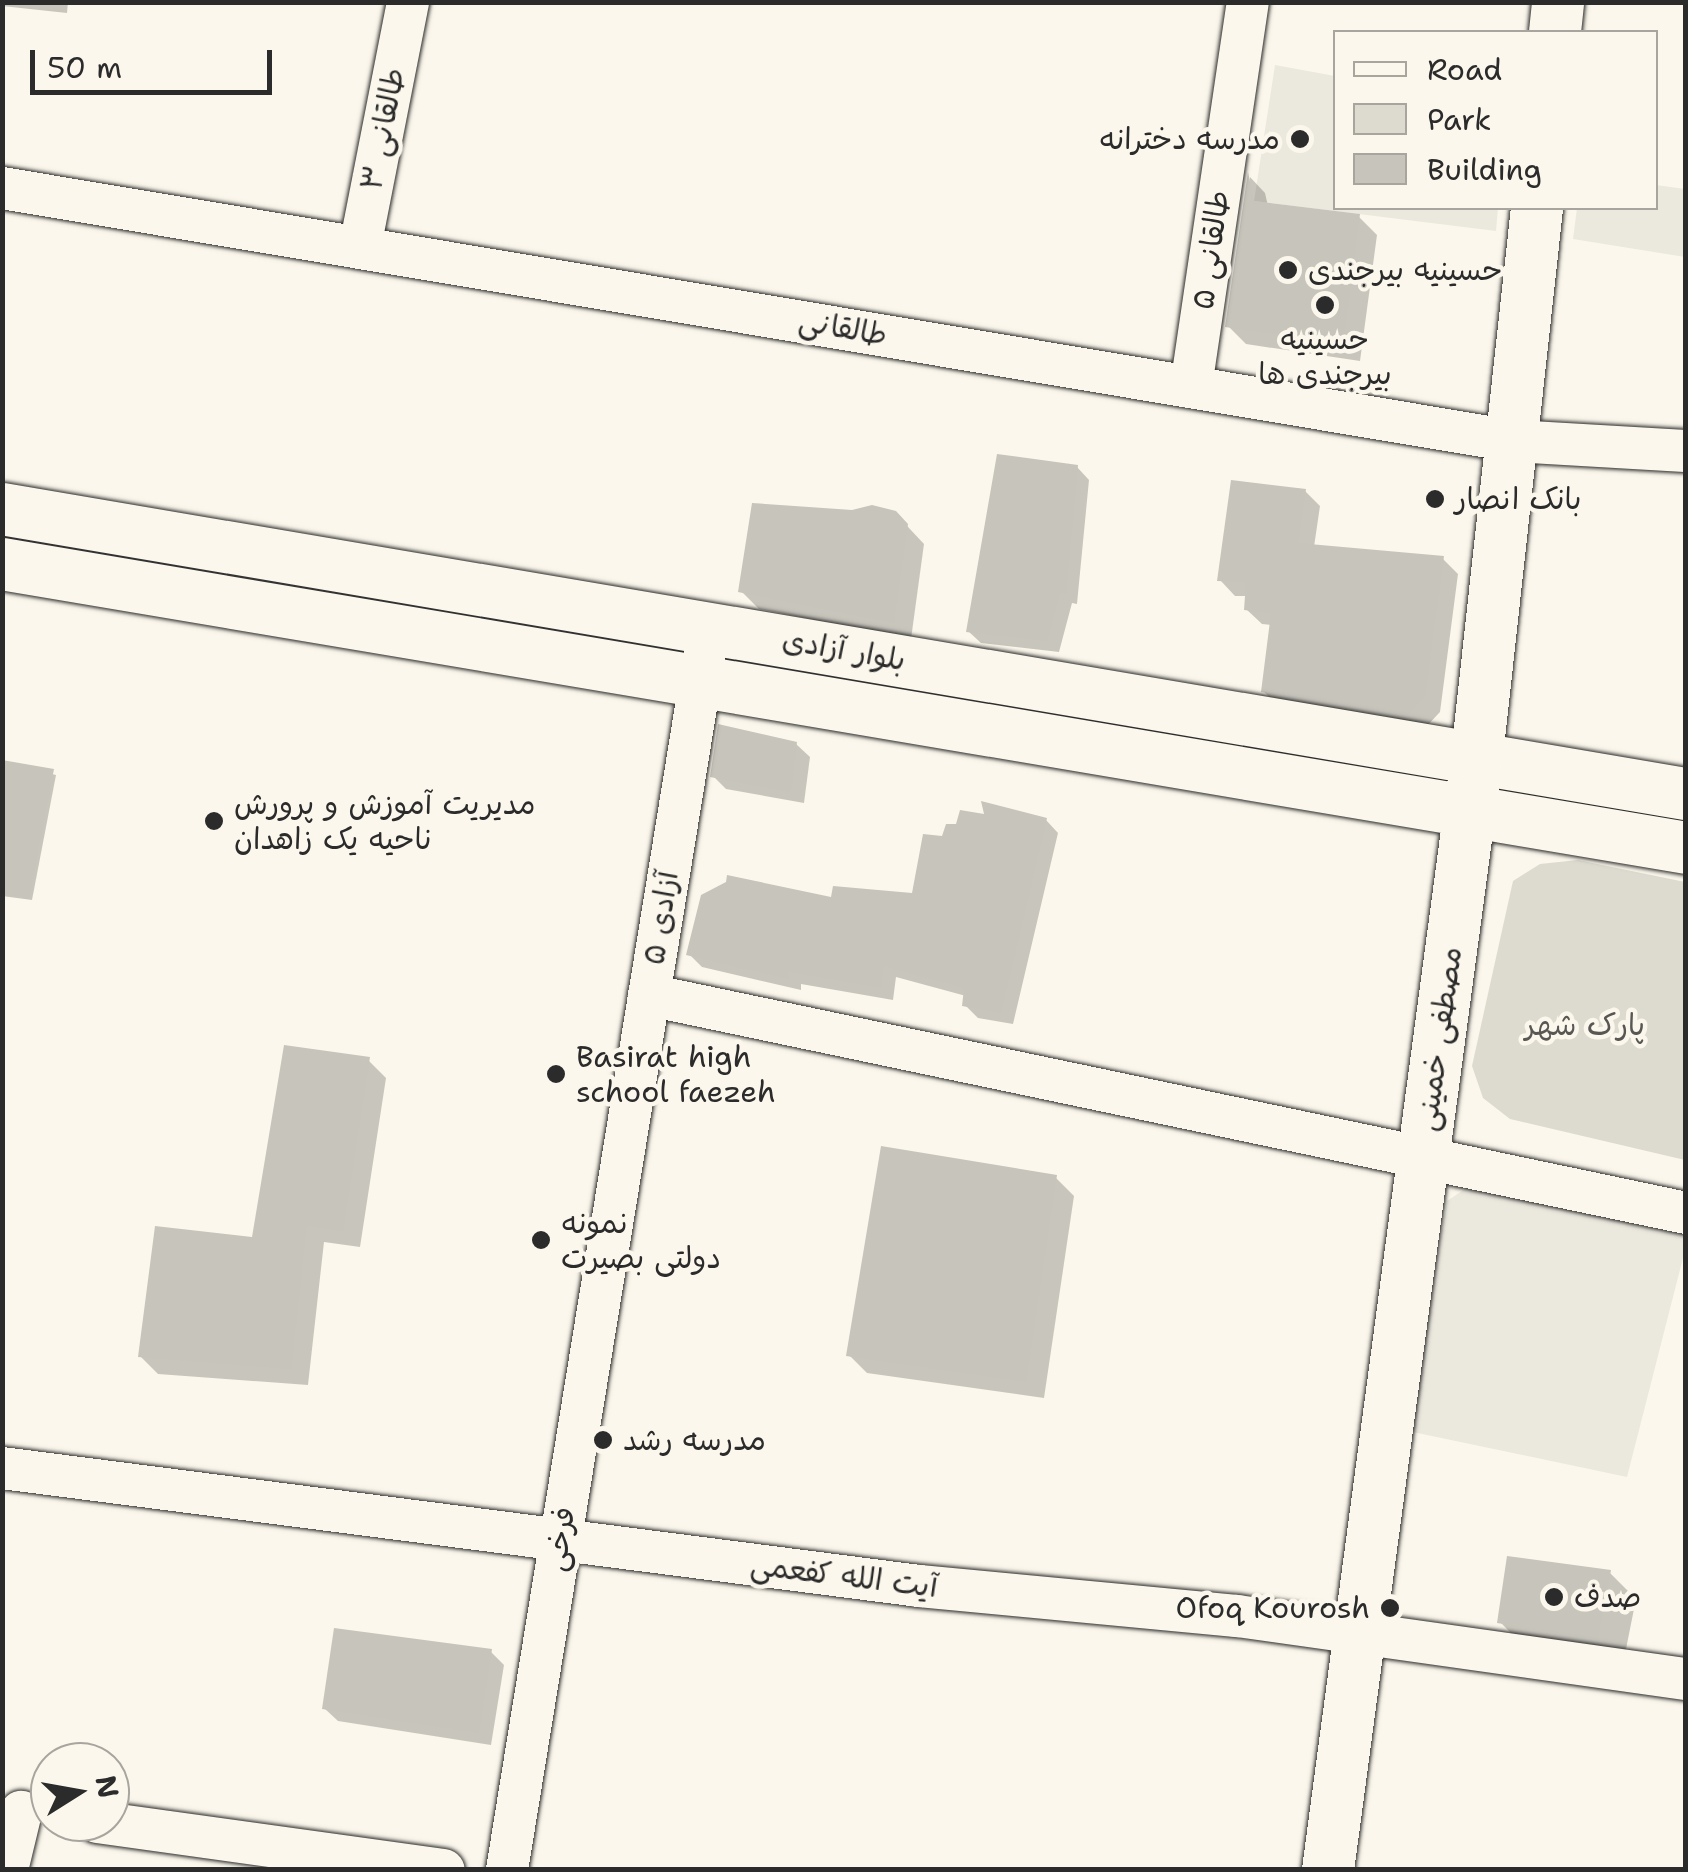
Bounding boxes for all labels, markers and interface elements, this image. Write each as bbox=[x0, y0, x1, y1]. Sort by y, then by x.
scale bar bbox=[35, 30, 278, 92]
legend bbox=[1333, 30, 1658, 210]
text: 50 m bbox=[47, 47, 122, 88]
text: Road bbox=[1427, 49, 1502, 90]
street label: طالقانی ۳ bbox=[354, 65, 412, 193]
text: Park bbox=[1427, 99, 1491, 140]
place label: مدرسه دخترانه bbox=[1099, 121, 1280, 157]
marker: مدرسه دخترانه bbox=[1289, 128, 1311, 150]
text: Building bbox=[1427, 149, 1542, 190]
street label: طالقانی ۵ bbox=[1185, 188, 1237, 312]
place label: حسینیه بیرجندی bbox=[1308, 252, 1503, 288]
marker: حسینیه بیرجندی bbox=[1277, 259, 1299, 281]
marker: حسینیه بیرجندی ها bbox=[1314, 294, 1336, 316]
street label: طالقانی bbox=[796, 303, 890, 353]
place label: حسینیه بیرجندی ها bbox=[1258, 321, 1392, 392]
place label: بانک انصار bbox=[1455, 481, 1581, 517]
marker: بانک انصار bbox=[1424, 488, 1446, 510]
street label: بلوار آزادی bbox=[780, 621, 908, 679]
place label: مدیریت آموزش و پرورش ناحیه یک زاهدان bbox=[234, 786, 535, 856]
marker: مدیریت آموزش و پرورش ناحیه یک زاهدان bbox=[203, 810, 225, 832]
street label: آزادی ۵ bbox=[636, 869, 686, 967]
street label: مصطفی خمینی bbox=[1408, 945, 1470, 1133]
park label: پارک شهر bbox=[1525, 1007, 1645, 1043]
place label: Basirat high school faezeh bbox=[576, 1039, 776, 1110]
marker: Basirat high school faezeh bbox=[545, 1063, 567, 1085]
place label: نمونه دولتی بصیرت bbox=[561, 1205, 721, 1276]
marker: نمونه دولتی بصیرت bbox=[530, 1229, 552, 1251]
place label: مدرسه رشد bbox=[623, 1422, 766, 1458]
marker: مدرسه رشد bbox=[592, 1429, 614, 1451]
street label: فرخی bbox=[537, 1504, 583, 1574]
street label: آیت الله کفعمی bbox=[748, 1547, 940, 1605]
place label: صدف bbox=[1574, 1579, 1641, 1615]
marker: صدف bbox=[1543, 1586, 1565, 1608]
place label: Ofoq Kourosh bbox=[1175, 1590, 1370, 1626]
marker: Ofoq Kourosh bbox=[1379, 1597, 1401, 1619]
north arrow bbox=[30, 1742, 130, 1842]
text: N bbox=[87, 1772, 128, 1801]

